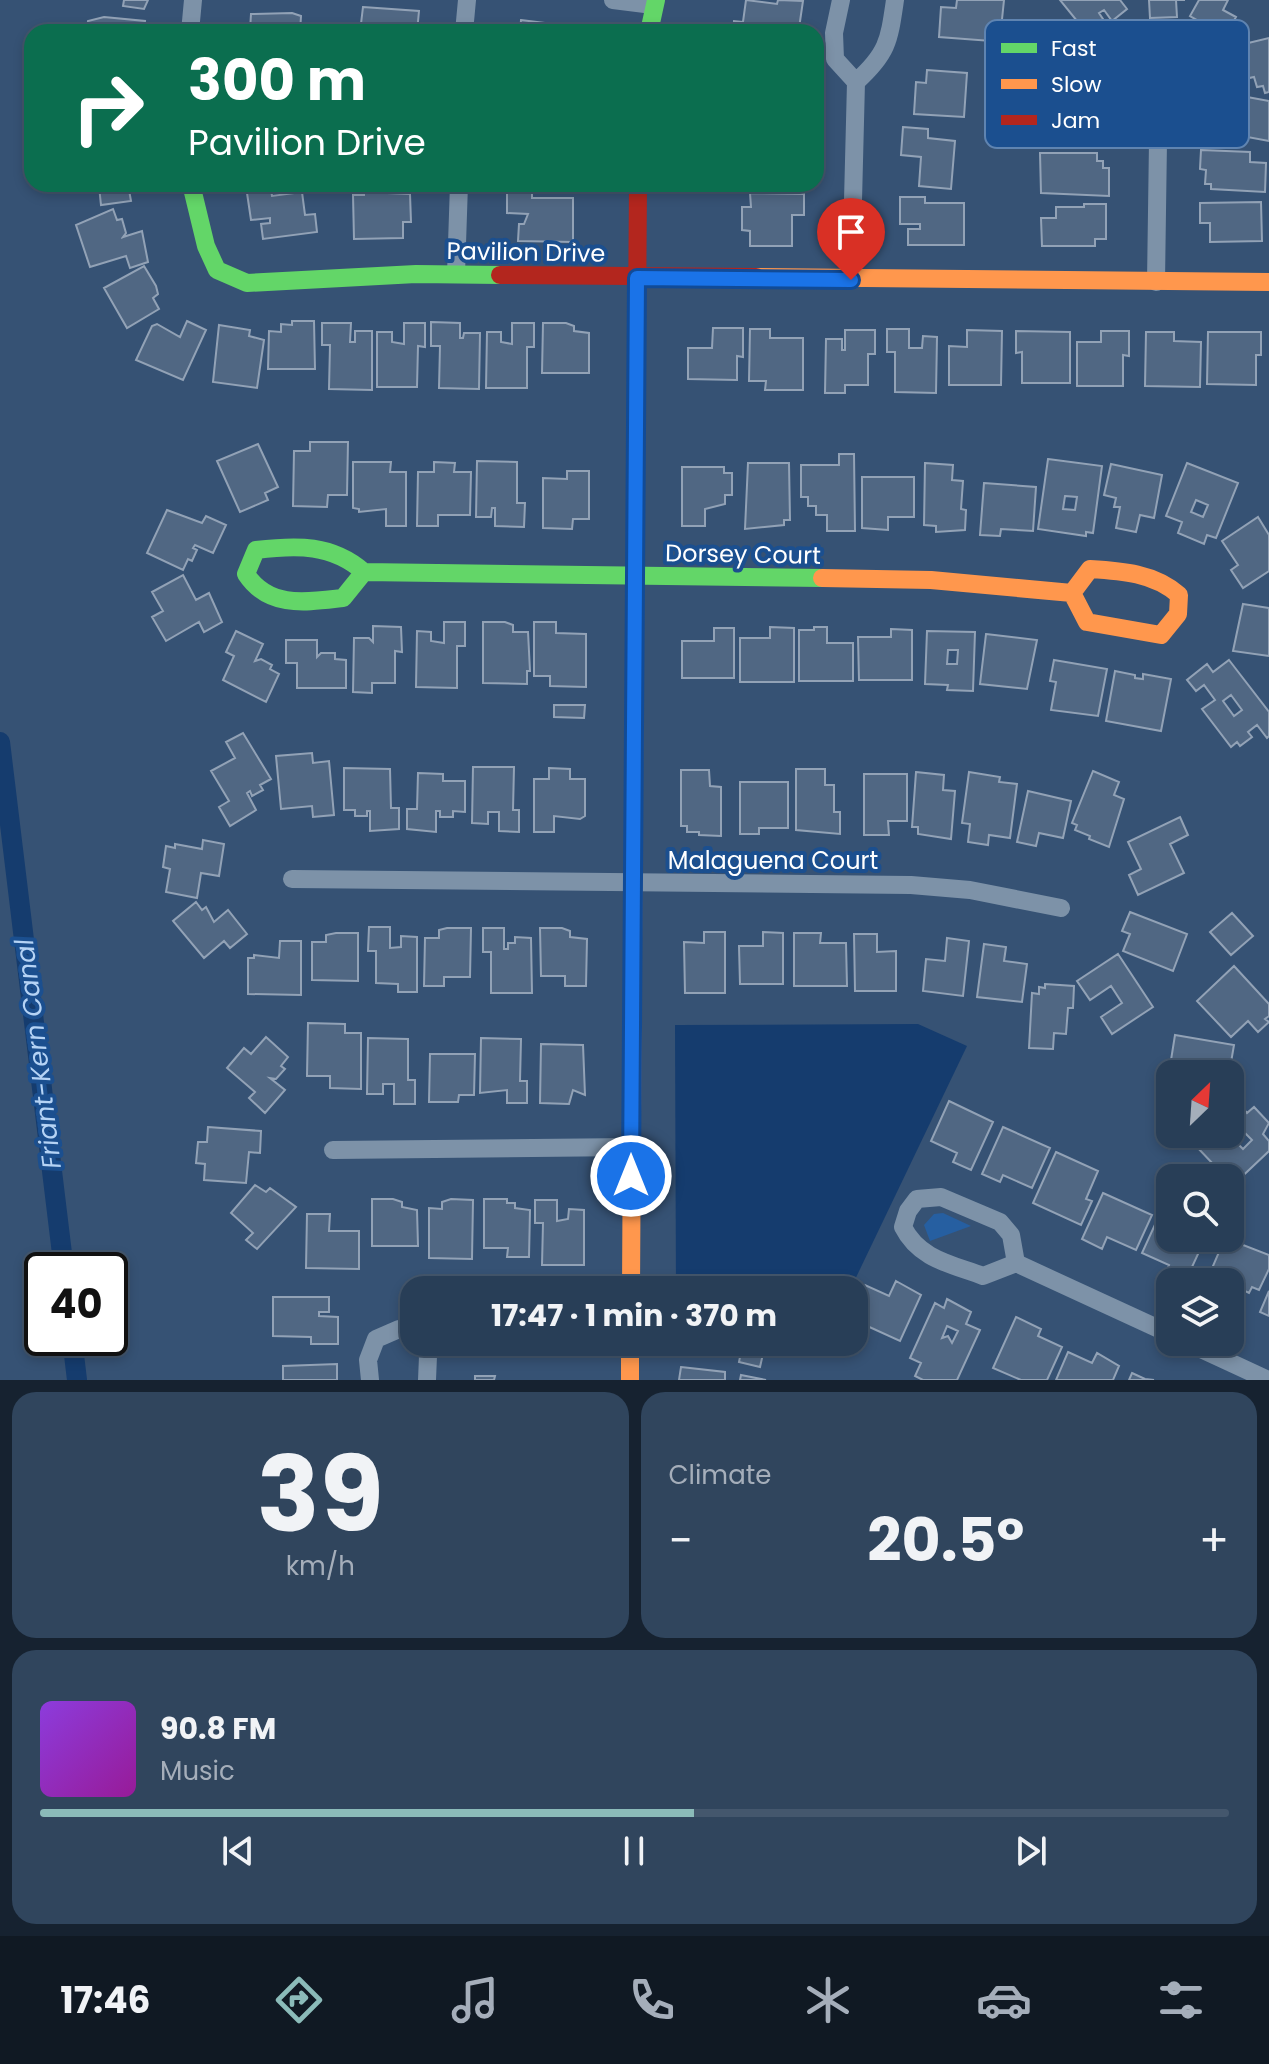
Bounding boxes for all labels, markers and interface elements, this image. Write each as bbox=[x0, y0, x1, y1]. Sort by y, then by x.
legend bbox=[985, 20, 1249, 148]
text: Fast bbox=[1051, 33, 1096, 64]
text: 300 m bbox=[188, 41, 366, 120]
icon: right bbox=[56, 56, 160, 160]
text: Slow bbox=[1051, 69, 1101, 100]
text: Jam bbox=[1051, 105, 1100, 136]
text: Pavilion Drive bbox=[188, 117, 426, 168]
pin bbox=[817, 198, 885, 280]
icon: arrive bbox=[829, 210, 873, 254]
street label: Pavilion Drive bbox=[446, 234, 606, 270]
street label: Dorsey Court bbox=[665, 536, 821, 572]
street label: Malaguena Court bbox=[668, 844, 878, 877]
water label: Friant-Kern Canal bbox=[6, 936, 70, 1171]
north arrow bbox=[1156, 1060, 1244, 1148]
map controls bbox=[1156, 1060, 1244, 1356]
position arrow bbox=[589, 1134, 673, 1218]
button: search bbox=[1156, 1164, 1244, 1252]
speed limit sign: 40 bbox=[24, 1252, 128, 1356]
button: layers bbox=[1156, 1268, 1244, 1356]
text: 17:47 · 1 min · 370 m bbox=[491, 1294, 777, 1337]
text: 39 bbox=[257, 1422, 384, 1567]
text: Climate bbox=[669, 1457, 771, 1493]
text: 20.5° bbox=[867, 1498, 1024, 1582]
text: − bbox=[669, 1510, 693, 1571]
text: + bbox=[1199, 1510, 1229, 1571]
text: km/h bbox=[286, 1548, 355, 1584]
text: 90.8 FM bbox=[160, 1707, 276, 1750]
text: Music bbox=[160, 1753, 235, 1789]
icon: previous bbox=[216, 1829, 260, 1873]
icon: pause bbox=[612, 1829, 656, 1873]
icon: next bbox=[1009, 1829, 1053, 1873]
icon: directions bbox=[271, 1972, 327, 2028]
icon: music bbox=[447, 1972, 503, 2028]
icon: phone bbox=[624, 1972, 680, 2028]
icon: climate bbox=[800, 1972, 856, 2028]
icon: car bbox=[976, 1972, 1032, 2028]
icon: filters bbox=[1153, 1972, 1209, 2028]
text: 17:46 bbox=[60, 1975, 151, 2026]

